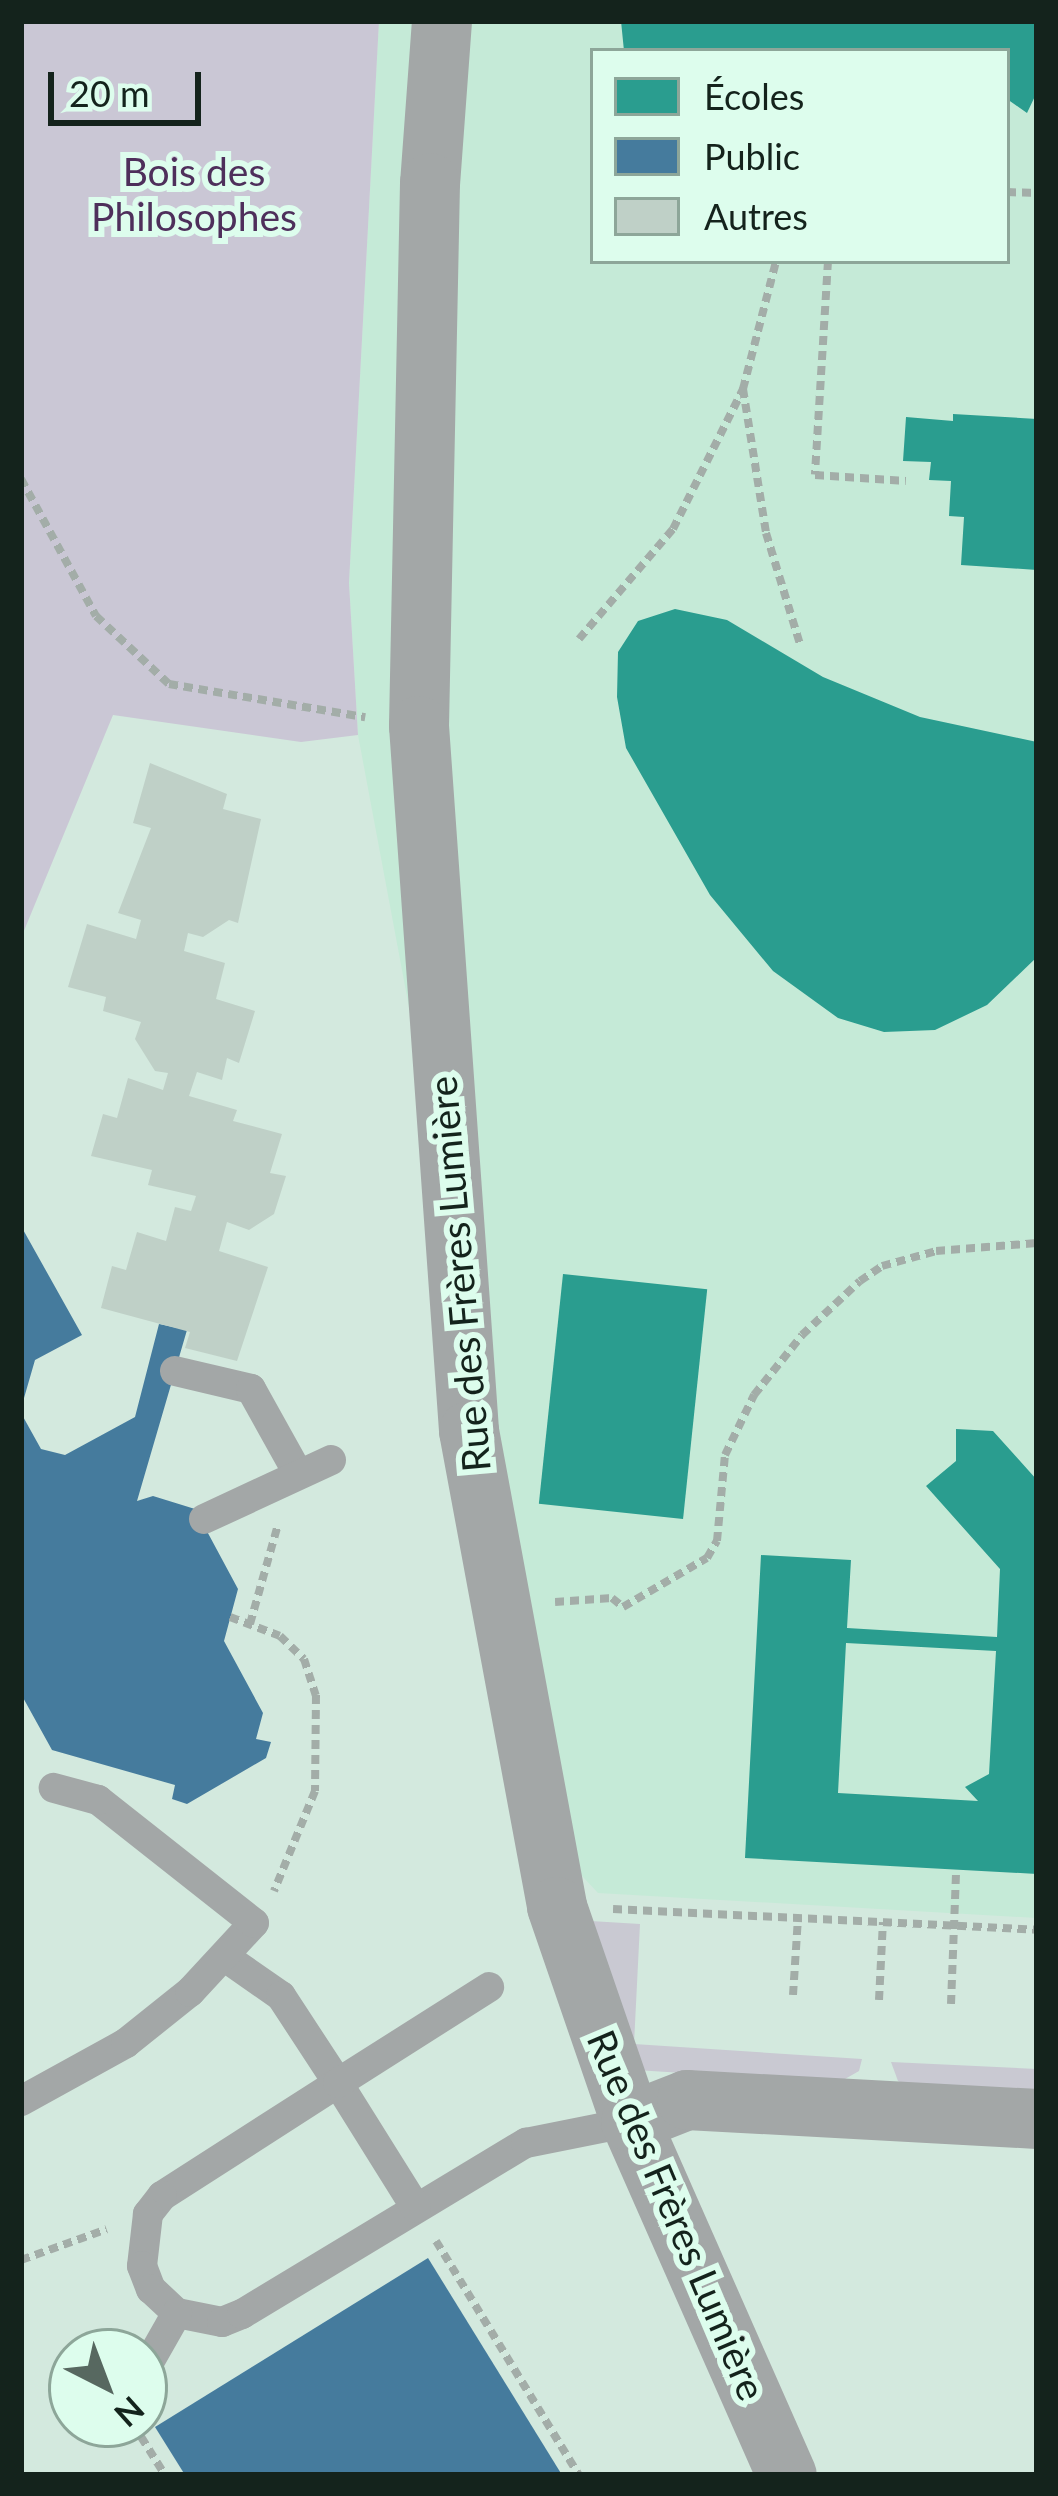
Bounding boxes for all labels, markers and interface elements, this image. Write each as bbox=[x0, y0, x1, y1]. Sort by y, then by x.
scale bar bbox=[54, 48, 207, 122]
legend bbox=[590, 48, 1010, 264]
text: 20 m bbox=[69, 71, 150, 115]
text: Écoles bbox=[704, 74, 804, 118]
text: Public bbox=[704, 134, 800, 178]
park label: Bois des Philosophes bbox=[91, 149, 297, 240]
text: Autres bbox=[704, 194, 808, 238]
street label: Rue des Frères Lumière bbox=[418, 1074, 500, 1474]
street label: Rue des Frères Lumière bbox=[578, 2023, 776, 2407]
north arrow bbox=[48, 2328, 168, 2448]
text: N bbox=[107, 2389, 153, 2436]

